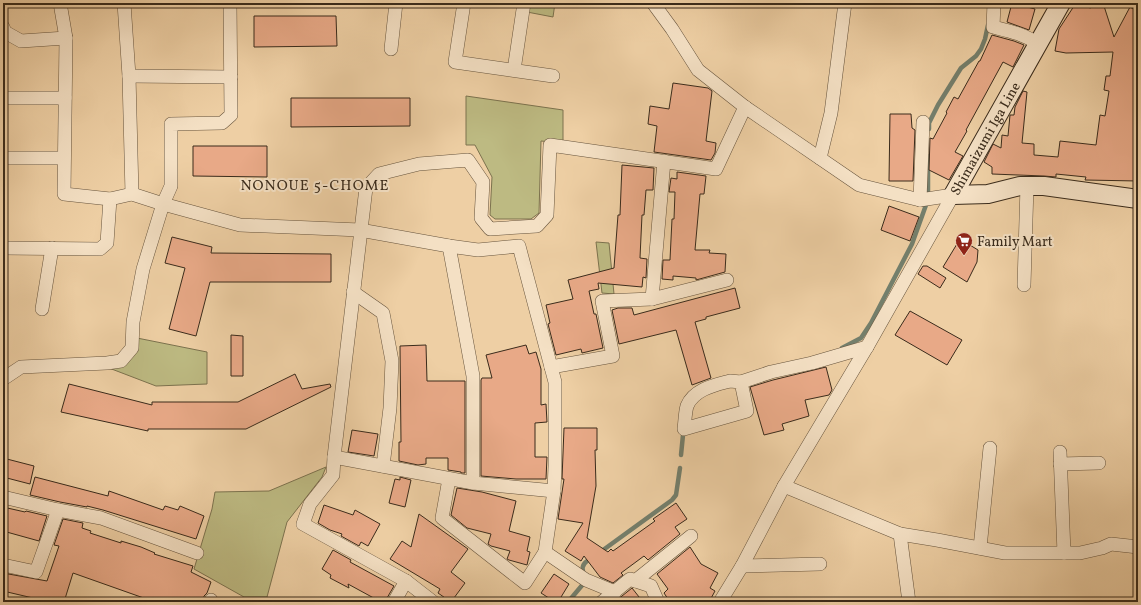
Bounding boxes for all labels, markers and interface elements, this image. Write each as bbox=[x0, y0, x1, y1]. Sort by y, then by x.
street label: Shimaizumi Iga Line bbox=[947, 79, 1026, 199]
district label: NONOUE 5-CHOME bbox=[240, 176, 390, 197]
supermarket icon: Family Mart bbox=[954, 231, 974, 256]
place label: Family Mart bbox=[977, 233, 1053, 252]

